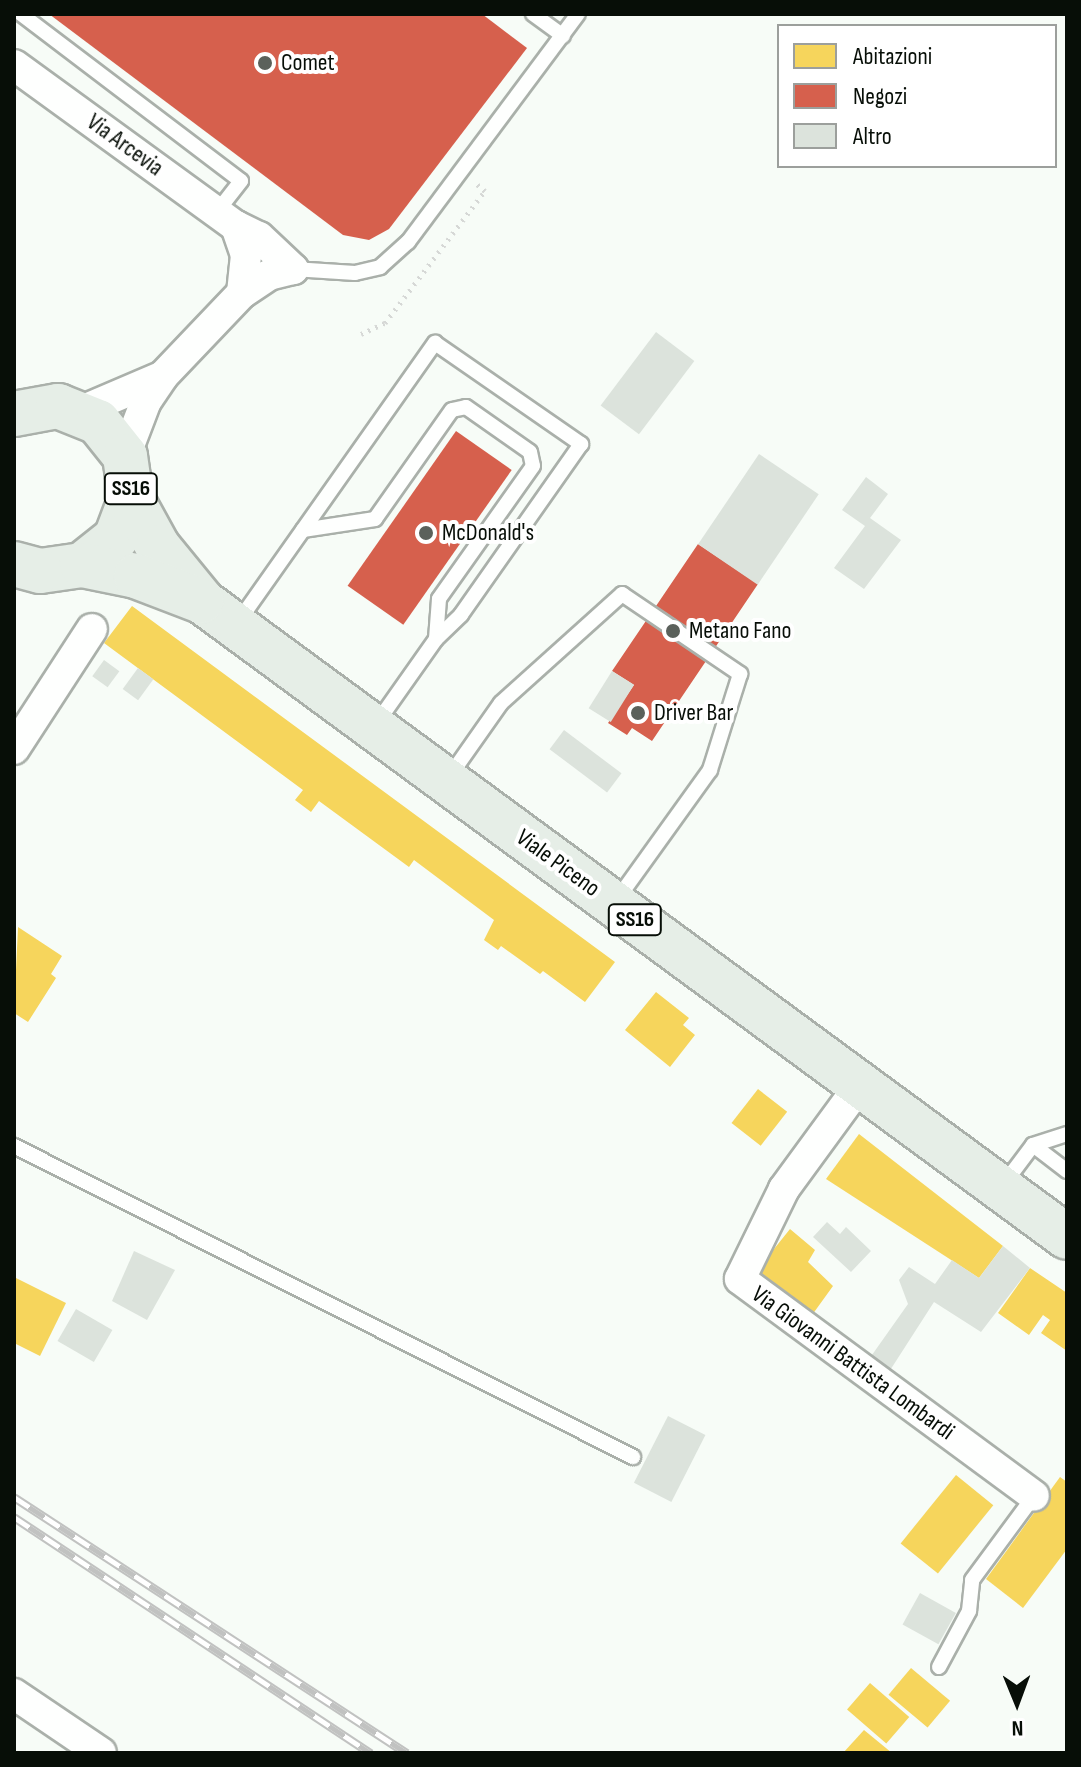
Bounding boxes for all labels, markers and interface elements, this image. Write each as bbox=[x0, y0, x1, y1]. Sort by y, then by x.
legend bbox=[777, 24, 1057, 168]
text: Abitazioni bbox=[853, 42, 932, 71]
place label: Comet bbox=[281, 49, 335, 77]
marker: Comet bbox=[256, 54, 274, 72]
text: Negozi bbox=[853, 82, 907, 111]
street label: Via Arcevia bbox=[81, 108, 169, 182]
text: Altro bbox=[853, 122, 892, 151]
road number: SS16 bbox=[103, 471, 159, 507]
place label: McDonald's bbox=[442, 519, 534, 547]
marker: McDonald's bbox=[417, 524, 435, 542]
place label: Metano Fano bbox=[689, 617, 791, 645]
marker: Metano Fano bbox=[664, 622, 682, 640]
place label: Driver Bar bbox=[654, 699, 733, 727]
marker: Driver Bar bbox=[629, 704, 647, 722]
street label: Viale Piceno bbox=[511, 823, 605, 903]
road number: SS16 bbox=[607, 902, 663, 938]
street label: Via Giovanni Battista Lombardi bbox=[746, 1280, 960, 1446]
north arrow bbox=[977, 1663, 1057, 1743]
text: N bbox=[1011, 1714, 1024, 1741]

